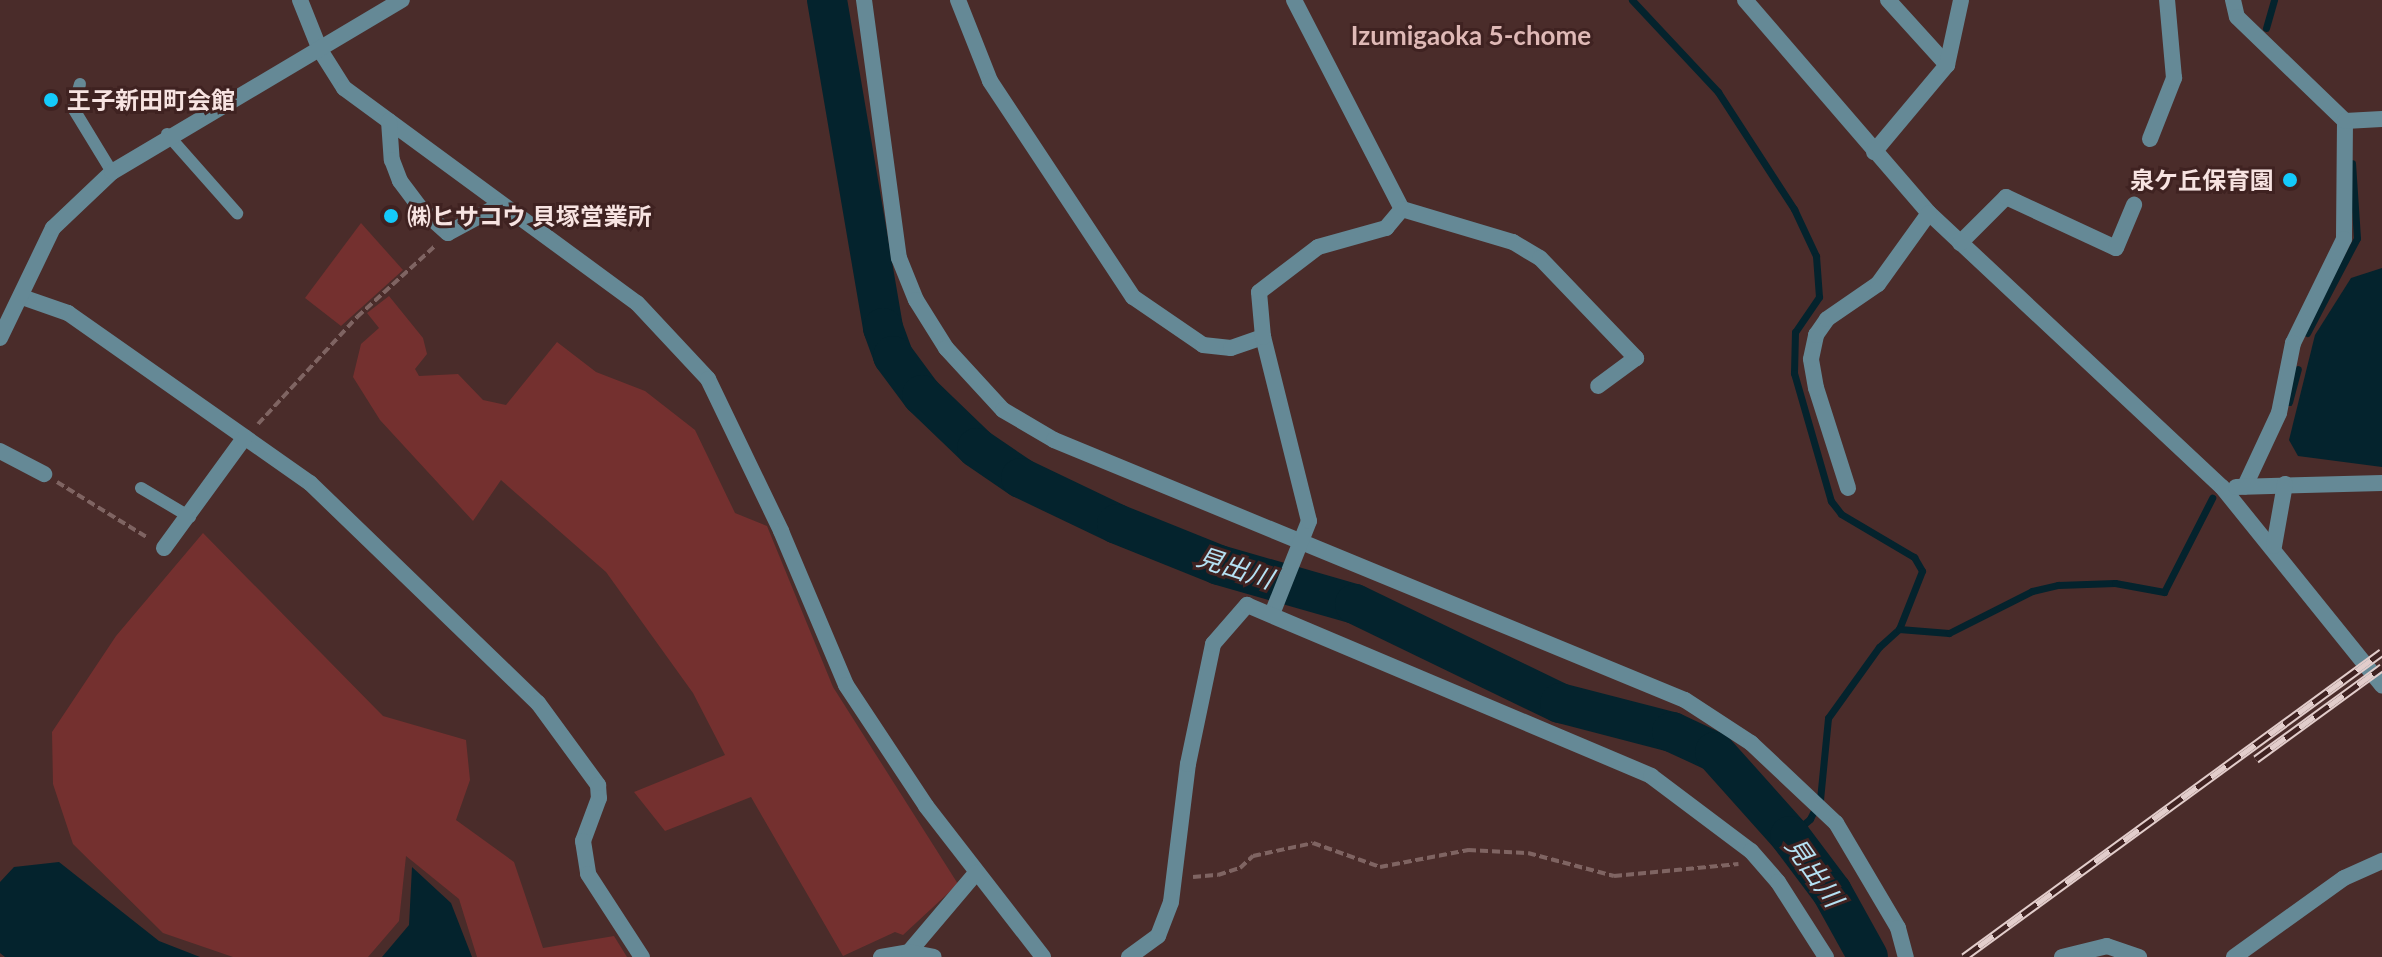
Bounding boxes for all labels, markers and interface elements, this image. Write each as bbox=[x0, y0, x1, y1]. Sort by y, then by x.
district label: Izumigaoka 5-chome bbox=[1351, 20, 1591, 52]
place label: 王子新田町会館 bbox=[67, 86, 235, 114]
marker: 王子新田町会館 bbox=[42, 91, 60, 109]
place label: 泉ケ丘保育園 bbox=[2130, 166, 2274, 194]
marker: 泉ケ丘保育園 bbox=[2281, 171, 2299, 189]
place label: ㈱ヒサコウ 貝塚営業所 bbox=[407, 202, 653, 230]
marker: ㈱ヒサコウ 貝塚営業所 bbox=[382, 207, 400, 225]
water label: 見出川 bbox=[1193, 541, 1277, 595]
water label: 見出川 bbox=[1779, 831, 1849, 913]

